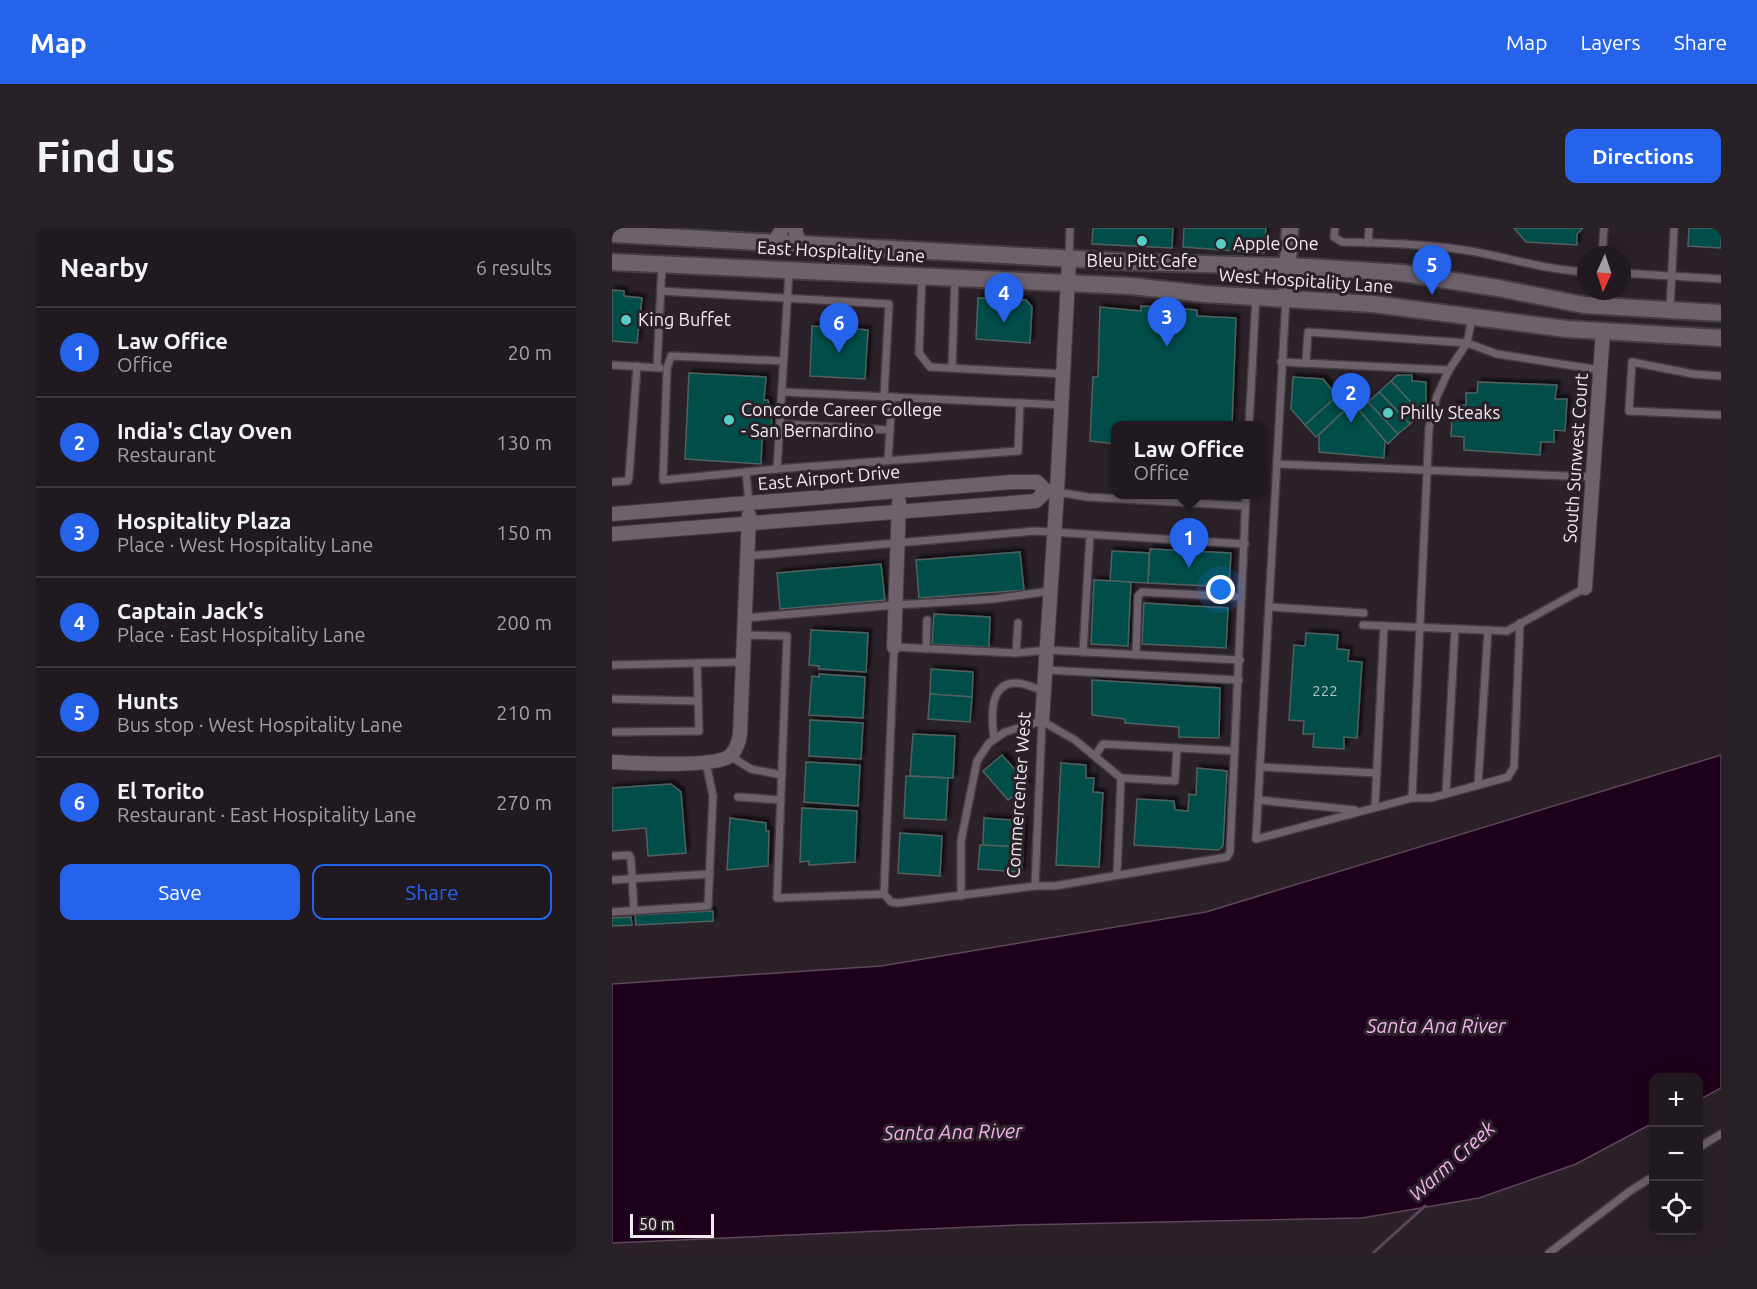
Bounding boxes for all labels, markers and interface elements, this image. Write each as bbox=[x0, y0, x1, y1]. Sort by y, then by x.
text: Map bbox=[30, 27, 87, 58]
text: Map bbox=[1506, 30, 1547, 54]
text: Layers bbox=[1580, 30, 1641, 54]
text: Share bbox=[1674, 30, 1727, 54]
button: Directions bbox=[1565, 129, 1721, 183]
text: Find us bbox=[36, 133, 175, 180]
place label: Apple One bbox=[1233, 233, 1319, 253]
marker: Bleu Pitt Cafe bbox=[1135, 234, 1149, 248]
street label: East Hospitality Lane bbox=[757, 237, 925, 265]
marker: Apple One bbox=[1214, 237, 1228, 251]
pin: 5 bbox=[1412, 245, 1452, 295]
north arrow bbox=[1577, 246, 1631, 300]
place label: Bleu Pitt Cafe bbox=[1087, 250, 1197, 270]
text: Nearby bbox=[60, 253, 148, 282]
text: 6 results bbox=[476, 256, 552, 279]
street label: West Hospitality Lane bbox=[1218, 264, 1394, 296]
pin: 4 bbox=[984, 274, 1024, 323]
pin: 3 bbox=[1148, 298, 1186, 347]
pin: 6 bbox=[820, 304, 858, 353]
place label: King Buffet bbox=[638, 309, 731, 329]
marker: King Buffet bbox=[619, 313, 633, 327]
text: Law Office bbox=[117, 328, 228, 353]
text: 1 bbox=[74, 341, 85, 364]
text: 20 m bbox=[508, 341, 552, 364]
text: Office bbox=[117, 353, 173, 376]
street label: South Sunwest Court bbox=[1559, 372, 1591, 544]
pin: 2 bbox=[1332, 374, 1370, 423]
place label: Concorde Career College - San Bernardino bbox=[741, 399, 942, 440]
place label: Philly Steaks bbox=[1400, 402, 1500, 422]
marker: Philly Steaks bbox=[1381, 406, 1395, 420]
marker: Concorde Career College - San Bernardino bbox=[722, 413, 736, 427]
text: India's Clay Oven bbox=[117, 418, 292, 443]
popup bbox=[1111, 421, 1267, 499]
text: 2 bbox=[74, 431, 85, 454]
text: 130 m bbox=[496, 431, 552, 454]
text: Law Office bbox=[1134, 436, 1245, 461]
text: Restaurant bbox=[117, 443, 216, 466]
street label: East Airport Drive bbox=[757, 461, 901, 493]
text: Office bbox=[1134, 461, 1189, 484]
text: Hospitality Plaza bbox=[117, 508, 292, 533]
pin: 1 bbox=[1170, 518, 1208, 568]
text: 3 bbox=[74, 521, 85, 544]
text: 150 m bbox=[496, 521, 552, 544]
text: Place · West Hospitality Lane bbox=[117, 533, 373, 556]
your location bbox=[1206, 575, 1235, 604]
text: Captain Jack's bbox=[117, 598, 264, 623]
text: 4 bbox=[74, 611, 85, 634]
text: 200 m bbox=[496, 611, 552, 634]
text: Place · East Hospitality Lane bbox=[117, 623, 366, 646]
house number: 222 bbox=[1312, 682, 1338, 699]
text: Hunts bbox=[117, 688, 179, 713]
text: 5 bbox=[74, 701, 85, 724]
text: 210 m bbox=[496, 701, 552, 724]
street label: Commercenter West bbox=[1002, 711, 1034, 879]
text: Bus stop · West Hospitality Lane bbox=[117, 713, 403, 736]
text: El Torito bbox=[117, 778, 204, 803]
text: 6 bbox=[74, 791, 85, 814]
text: 270 m bbox=[496, 791, 552, 814]
text: Restaurant · East Hospitality Lane bbox=[117, 803, 417, 826]
button: Save bbox=[60, 864, 300, 920]
button: Share bbox=[312, 864, 552, 920]
water label: Santa Ana River bbox=[1365, 1014, 1507, 1037]
map controls bbox=[1649, 1073, 1703, 1235]
button: + bbox=[1649, 1073, 1703, 1127]
water label: Warm Creek bbox=[1404, 1116, 1500, 1205]
water label: Santa Ana River bbox=[882, 1119, 1024, 1144]
button: − bbox=[1649, 1127, 1703, 1181]
button: locate bbox=[1649, 1181, 1703, 1235]
scale bar bbox=[630, 1211, 714, 1238]
text: 50 m bbox=[639, 1215, 675, 1233]

